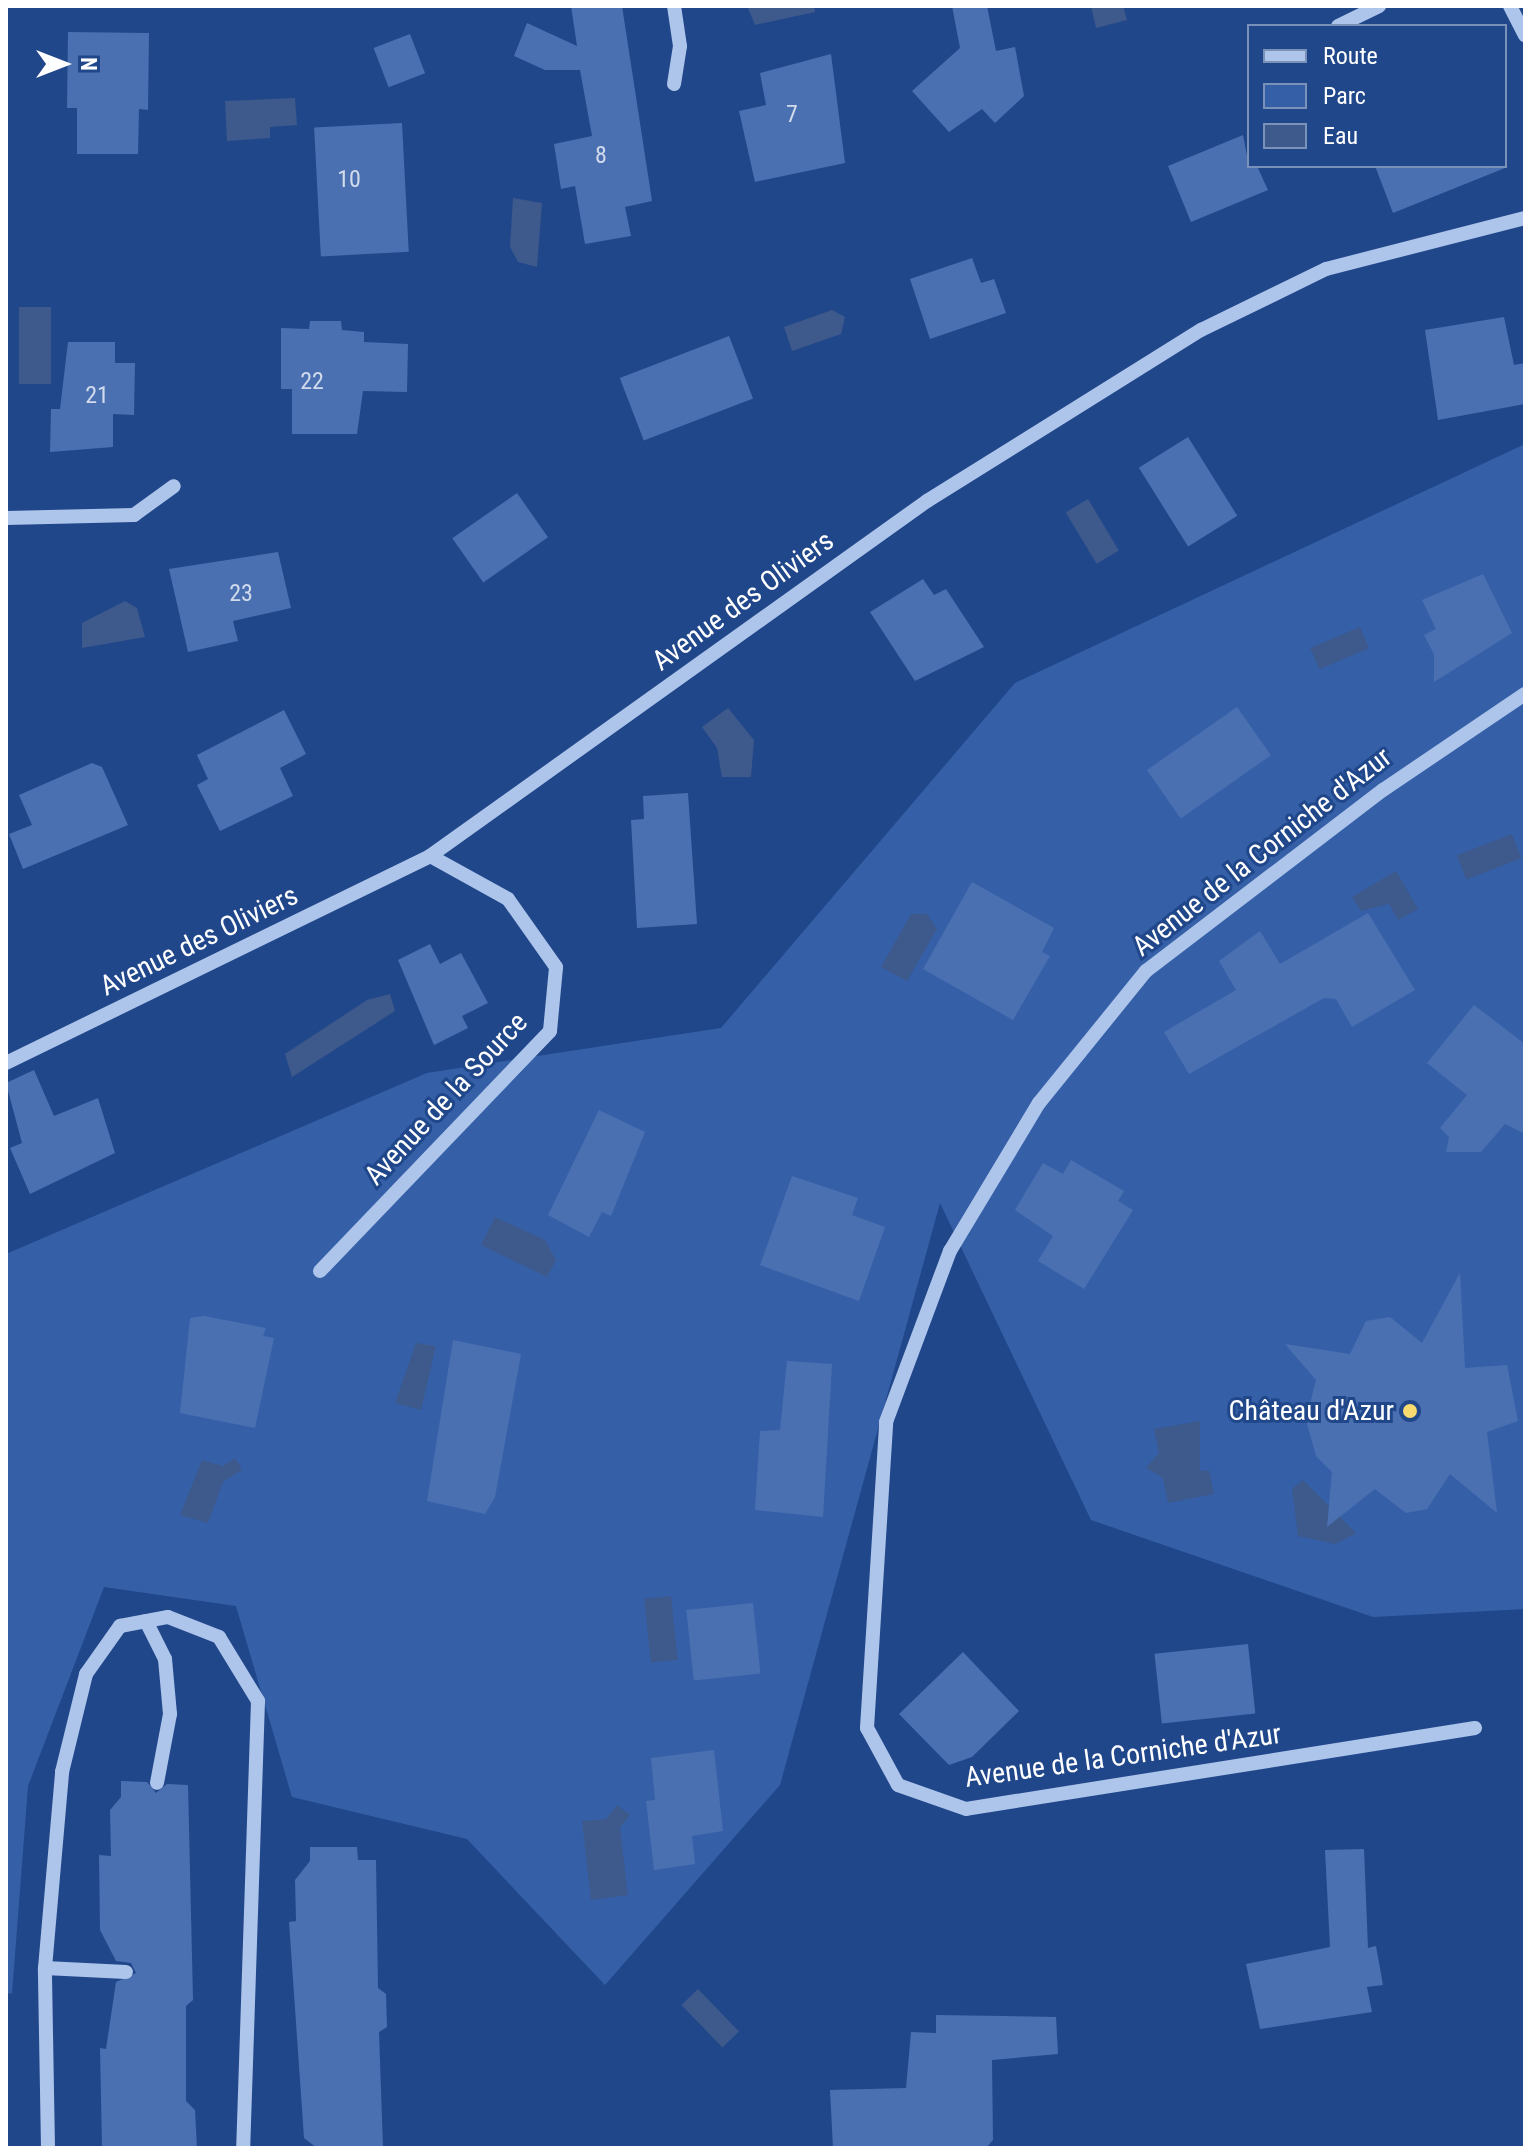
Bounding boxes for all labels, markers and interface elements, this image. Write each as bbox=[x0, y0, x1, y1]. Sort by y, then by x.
north arrow bbox=[24, 24, 104, 104]
legend bbox=[1247, 24, 1507, 168]
text: Route bbox=[1323, 42, 1378, 70]
text: N bbox=[76, 57, 101, 71]
text: Parc bbox=[1323, 82, 1366, 110]
house number: 7 bbox=[786, 101, 798, 129]
text: Eau bbox=[1323, 122, 1358, 150]
house number: 8 bbox=[595, 142, 607, 170]
house number: 10 bbox=[337, 166, 361, 194]
house number: 22 bbox=[300, 368, 324, 396]
house number: 21 bbox=[85, 382, 109, 410]
street label: Avenue des Oliviers bbox=[646, 524, 840, 678]
house number: 23 bbox=[229, 580, 253, 608]
street label: Avenue de la Corniche d'Azur bbox=[1126, 741, 1398, 963]
street label: Avenue des Oliviers bbox=[95, 879, 303, 1003]
street label: Avenue de la Source bbox=[358, 1006, 534, 1192]
place label: Château d'Azur bbox=[1229, 1394, 1394, 1428]
marker: Château d'Azur bbox=[1401, 1402, 1419, 1420]
street label: Avenue de la Corniche d'Azur bbox=[963, 1717, 1283, 1795]

